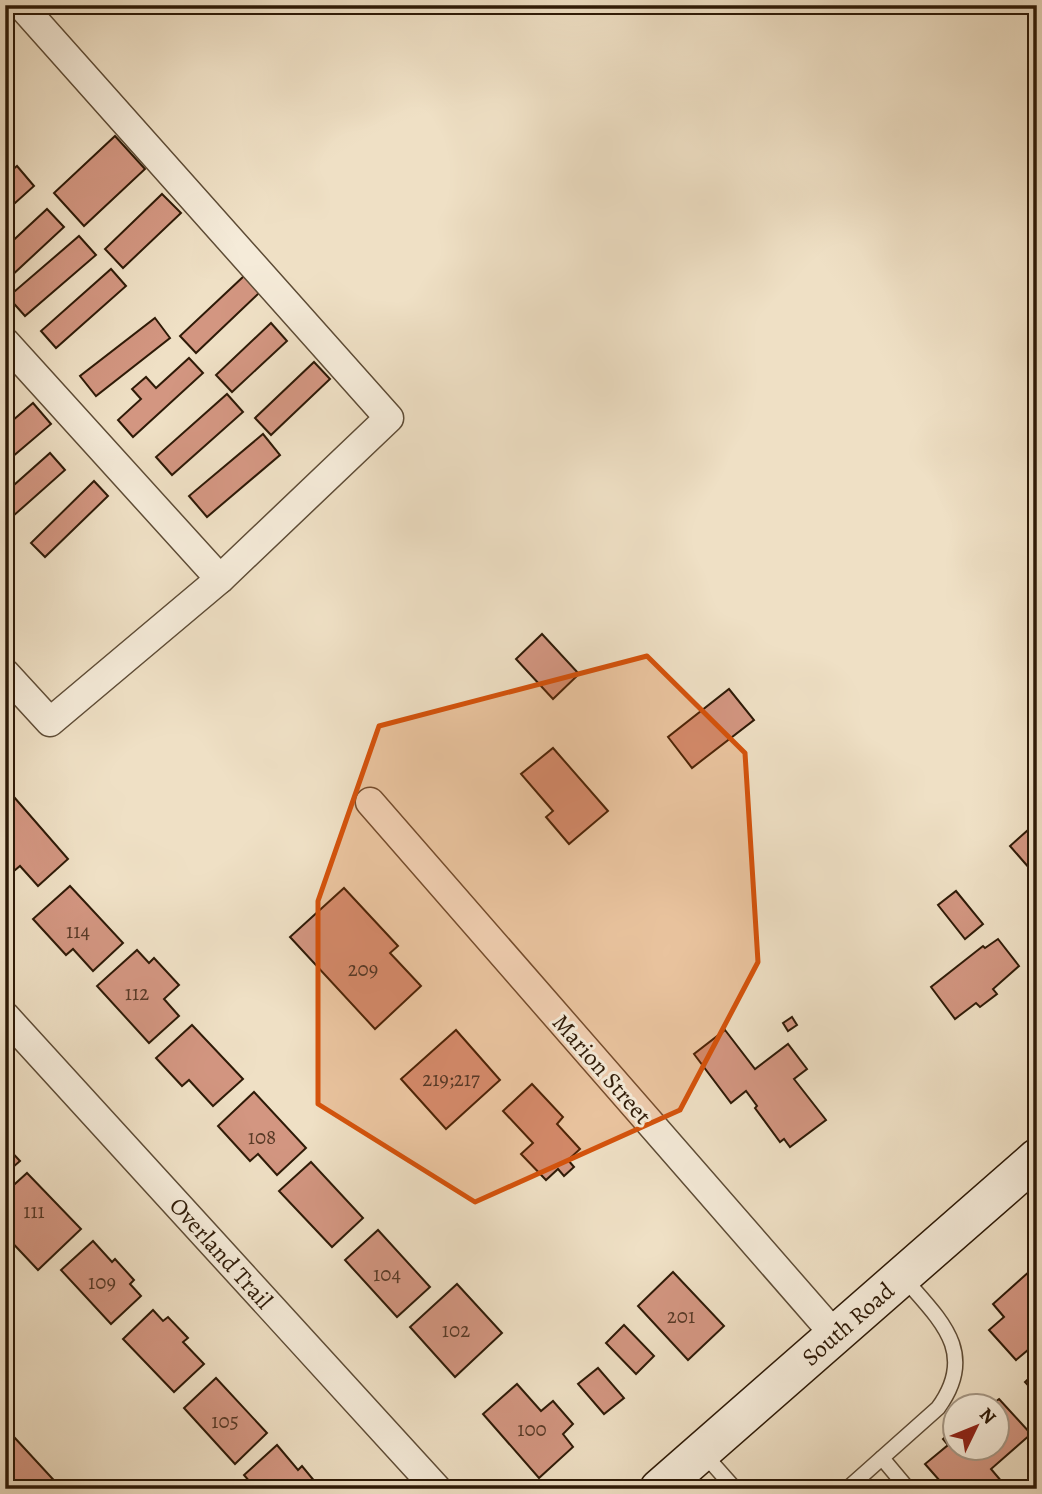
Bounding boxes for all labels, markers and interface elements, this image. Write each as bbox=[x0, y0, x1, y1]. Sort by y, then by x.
house number: 114 bbox=[66, 917, 90, 945]
house number: 209 bbox=[348, 955, 378, 983]
house number: 112 bbox=[125, 979, 149, 1007]
street label: Marion Street bbox=[545, 1007, 659, 1131]
house number: 219;217 bbox=[422, 1065, 480, 1093]
house number: 108 bbox=[248, 1123, 276, 1151]
street label: Overland Trail bbox=[162, 1190, 280, 1316]
house number: 111 bbox=[23, 1197, 45, 1225]
house number: 104 bbox=[373, 1260, 401, 1288]
house number: 109 bbox=[88, 1268, 116, 1296]
street label: South Road bbox=[795, 1275, 901, 1373]
house number: 201 bbox=[667, 1302, 695, 1330]
house number: 102 bbox=[442, 1316, 470, 1344]
north arrow bbox=[940, 1392, 1010, 1462]
text: N bbox=[973, 1402, 1002, 1430]
house number: 105 bbox=[211, 1407, 239, 1435]
house number: 100 bbox=[517, 1415, 547, 1443]

